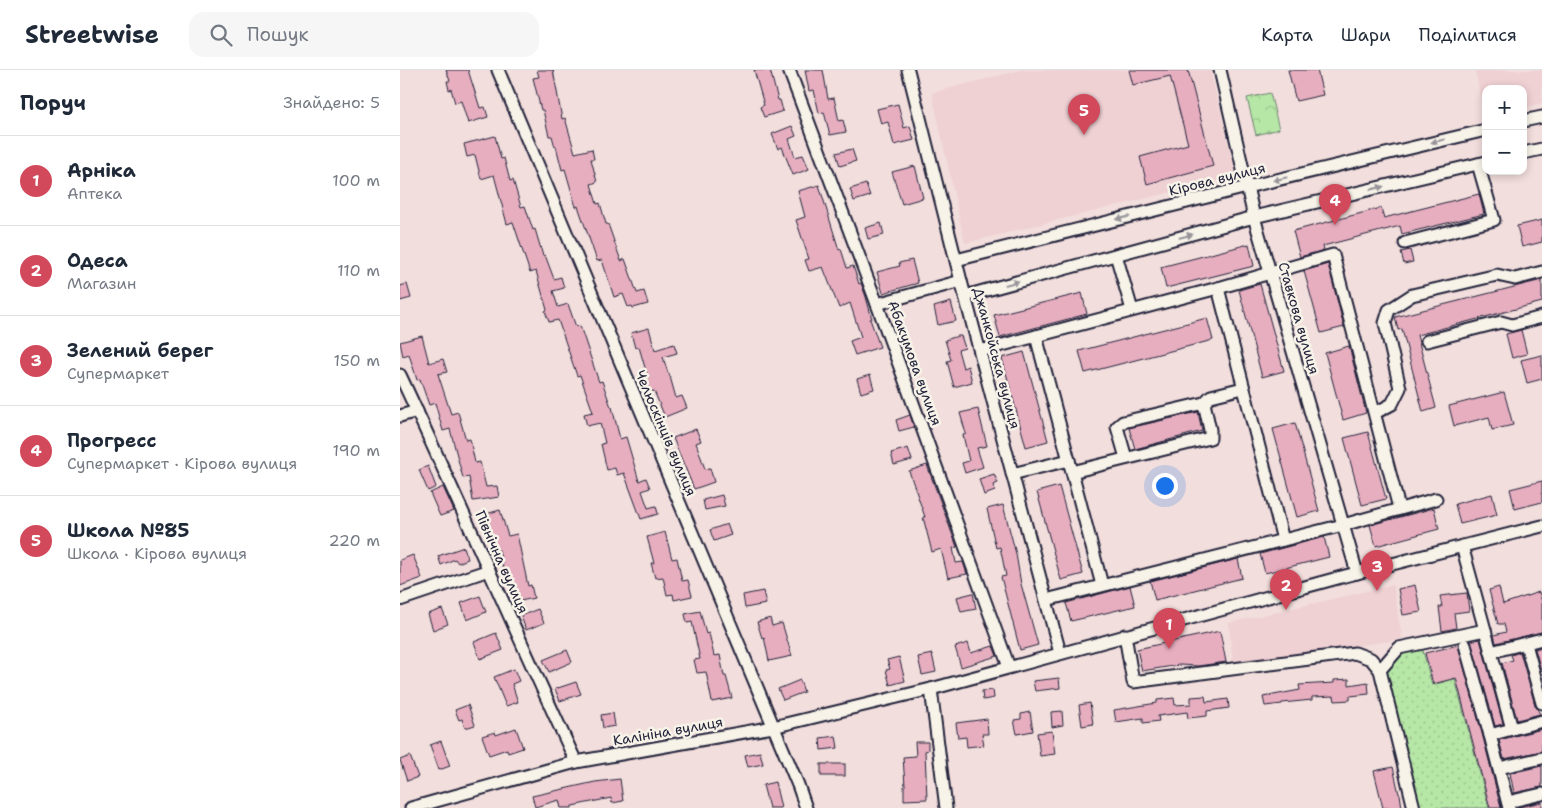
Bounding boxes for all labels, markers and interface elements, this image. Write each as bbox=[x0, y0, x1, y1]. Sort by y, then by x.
search box bbox=[189, 12, 539, 57]
text: Streetwise bbox=[25, 19, 159, 51]
icon: search bbox=[207, 21, 235, 49]
text: Пошук bbox=[247, 22, 309, 47]
text: Карта bbox=[1261, 23, 1313, 47]
text: Шари bbox=[1341, 23, 1391, 47]
text: Поділитися bbox=[1419, 23, 1517, 47]
map controls bbox=[1482, 85, 1527, 175]
button: + bbox=[1482, 85, 1527, 130]
text: Поруч bbox=[20, 89, 86, 117]
text: Знайдено: 5 bbox=[283, 92, 380, 113]
pin: 5 bbox=[1068, 94, 1100, 135]
button: − bbox=[1482, 130, 1527, 175]
one-way arrow bbox=[1431, 137, 1446, 145]
text: Арніка bbox=[67, 158, 136, 183]
street label: Кірова вулиця bbox=[1167, 158, 1267, 200]
text: 1 bbox=[32, 170, 40, 191]
text: 100 m bbox=[332, 170, 380, 191]
one-way arrow bbox=[1273, 175, 1288, 183]
text: Аптека bbox=[67, 183, 122, 204]
pin: 4 bbox=[1319, 184, 1351, 225]
one-way arrow bbox=[1370, 184, 1385, 192]
one-way arrow bbox=[1115, 214, 1130, 222]
one-way arrow bbox=[1178, 231, 1193, 239]
text: Одеса bbox=[67, 248, 128, 273]
text: 2 bbox=[30, 260, 42, 281]
text: 110 m bbox=[337, 260, 380, 281]
street label: Ставкова вулиця bbox=[1274, 260, 1324, 376]
text: Магазин bbox=[67, 273, 136, 294]
one-way arrow bbox=[1004, 279, 1020, 287]
street label: Джанкойська вулиця bbox=[969, 285, 1025, 431]
street label: Абакумова вулиця bbox=[884, 298, 946, 428]
text: Зелений берег bbox=[67, 338, 214, 363]
text: 3 bbox=[30, 350, 42, 371]
text: 150 m bbox=[333, 350, 380, 371]
text: Супермаркет bbox=[67, 363, 169, 384]
street label: Челюскінців вулиця bbox=[631, 367, 701, 499]
text: Прогресс bbox=[67, 428, 157, 453]
text: 4 bbox=[30, 440, 42, 461]
text: 190 m bbox=[333, 440, 380, 461]
text: Супермаркет · Кірова вулиця bbox=[67, 453, 297, 474]
your location bbox=[1152, 473, 1178, 499]
street label: Північна вулиця bbox=[471, 508, 533, 616]
text: Школа №85 bbox=[67, 518, 189, 543]
text: 5 bbox=[31, 530, 41, 551]
text: 220 m bbox=[328, 530, 380, 551]
text: Школа · Кірова вулиця bbox=[67, 543, 247, 564]
pin: 3 bbox=[1361, 550, 1393, 591]
pin: 2 bbox=[1270, 569, 1302, 610]
pin: 1 bbox=[1153, 608, 1185, 649]
street label: Калініна вулиця bbox=[612, 712, 724, 750]

